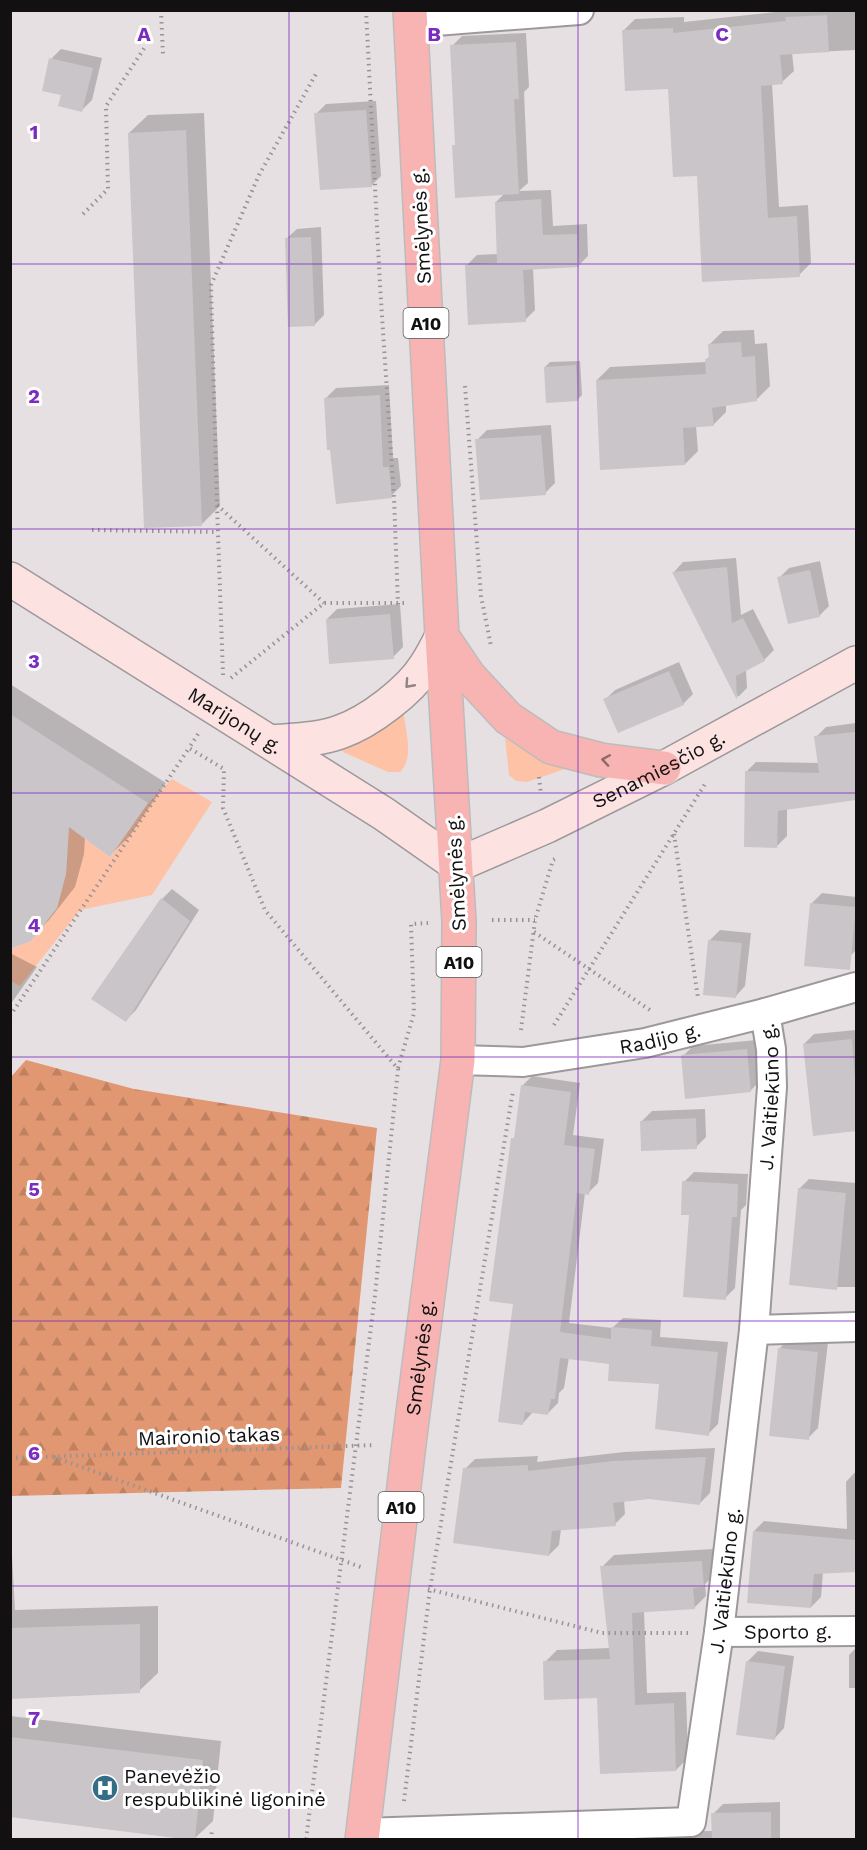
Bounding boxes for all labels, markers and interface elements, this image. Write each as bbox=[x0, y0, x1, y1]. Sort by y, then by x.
text: A bbox=[137, 22, 151, 46]
text: B bbox=[427, 22, 441, 46]
text: C bbox=[715, 22, 729, 46]
text: 1 bbox=[30, 120, 38, 144]
street label: Smėlynės g. bbox=[406, 167, 436, 285]
road number: A10 bbox=[404, 308, 448, 338]
text: 2 bbox=[28, 384, 40, 408]
text: 3 bbox=[28, 649, 40, 673]
one-way arrow bbox=[405, 678, 416, 688]
street label: Marijonų g. bbox=[184, 682, 287, 759]
street label: Senamiesčio g. bbox=[588, 725, 729, 814]
one-way arrow bbox=[601, 755, 611, 767]
street label: Smėlynės g. bbox=[441, 814, 471, 932]
text: 4 bbox=[28, 913, 41, 937]
road number: A10 bbox=[436, 947, 482, 977]
street label: Radijo g. bbox=[618, 1018, 703, 1059]
street label: J. Vaitiekūno g. bbox=[754, 1022, 784, 1171]
text: 5 bbox=[28, 1177, 40, 1201]
street label: Smėlynės g. bbox=[401, 1298, 439, 1417]
street label: Maironio takas bbox=[137, 1422, 281, 1450]
text: 6 bbox=[28, 1441, 40, 1465]
road number: A10 bbox=[378, 1492, 424, 1522]
street label: J. Vaitiekūno g. bbox=[704, 1506, 745, 1655]
street label: Sporto g. bbox=[744, 1619, 832, 1644]
text: 7 bbox=[28, 1706, 40, 1730]
place label: Panevėžio respublikinė ligoninė bbox=[124, 1764, 326, 1811]
hospital icon: Panevėžio respublikinė ligoninė bbox=[90, 1773, 120, 1803]

